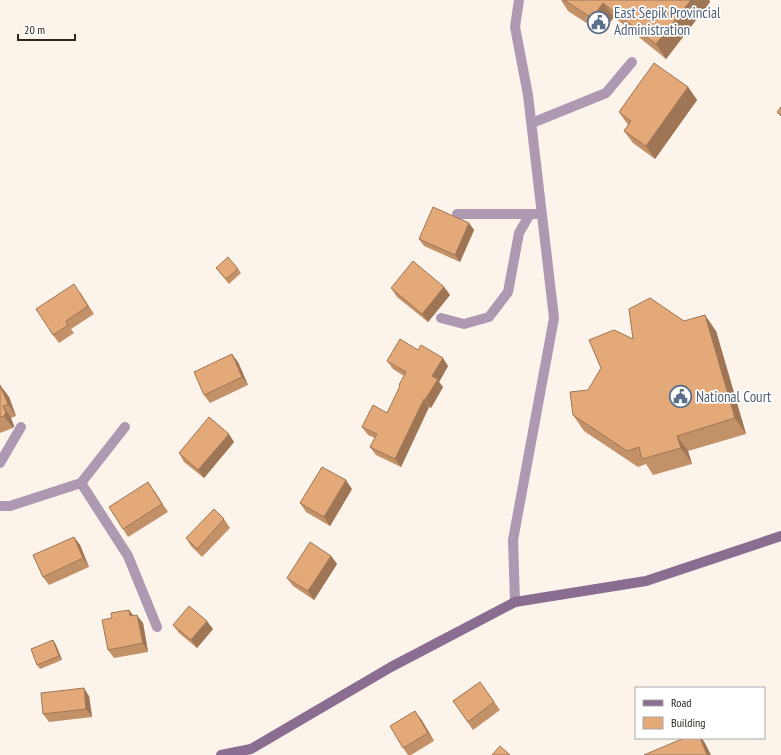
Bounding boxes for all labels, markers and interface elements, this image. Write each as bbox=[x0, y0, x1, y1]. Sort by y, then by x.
place label: East Sepik Provincial Administration bbox=[614, 3, 721, 39]
public building icon: East Sepik Provincial Administration bbox=[585, 9, 611, 35]
scale bar bbox=[18, 16, 75, 42]
text: 20 m bbox=[24, 22, 45, 37]
public building icon: National Court bbox=[668, 384, 694, 410]
place label: National Court bbox=[696, 387, 771, 406]
legend bbox=[635, 687, 765, 739]
text: Road bbox=[671, 695, 691, 710]
text: Building bbox=[671, 715, 706, 730]

